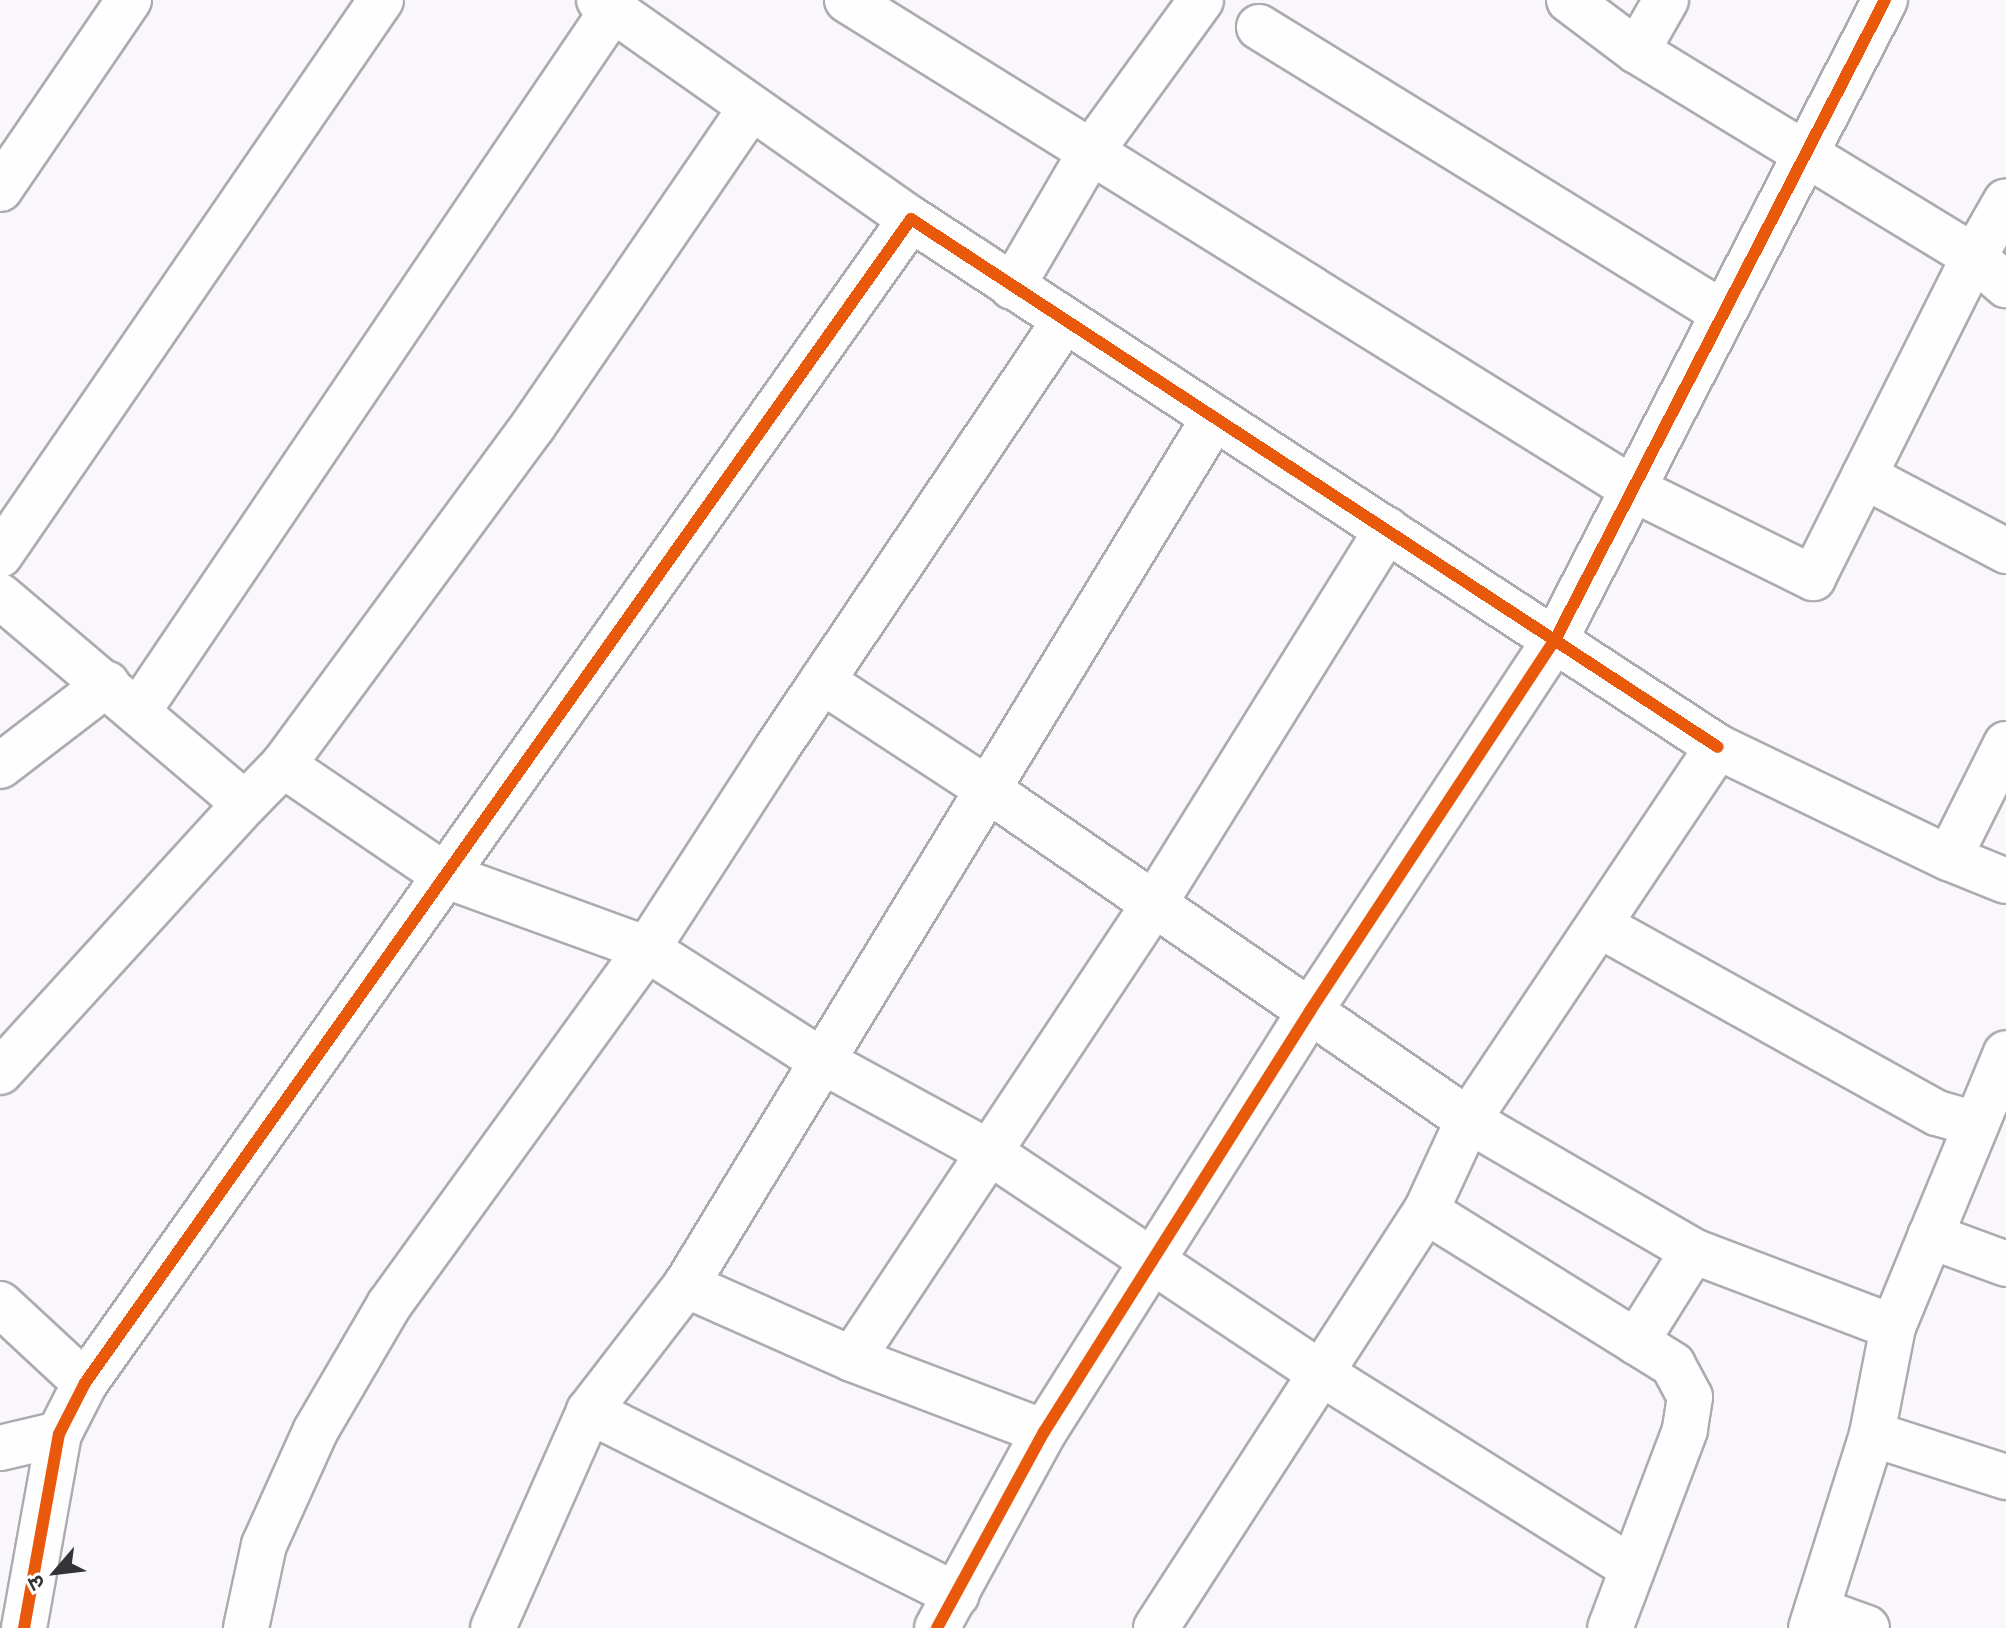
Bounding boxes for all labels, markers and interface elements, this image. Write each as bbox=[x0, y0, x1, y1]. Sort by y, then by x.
north arrow bbox=[16, 1532, 96, 1612]
text: उ bbox=[20, 1571, 49, 1595]

